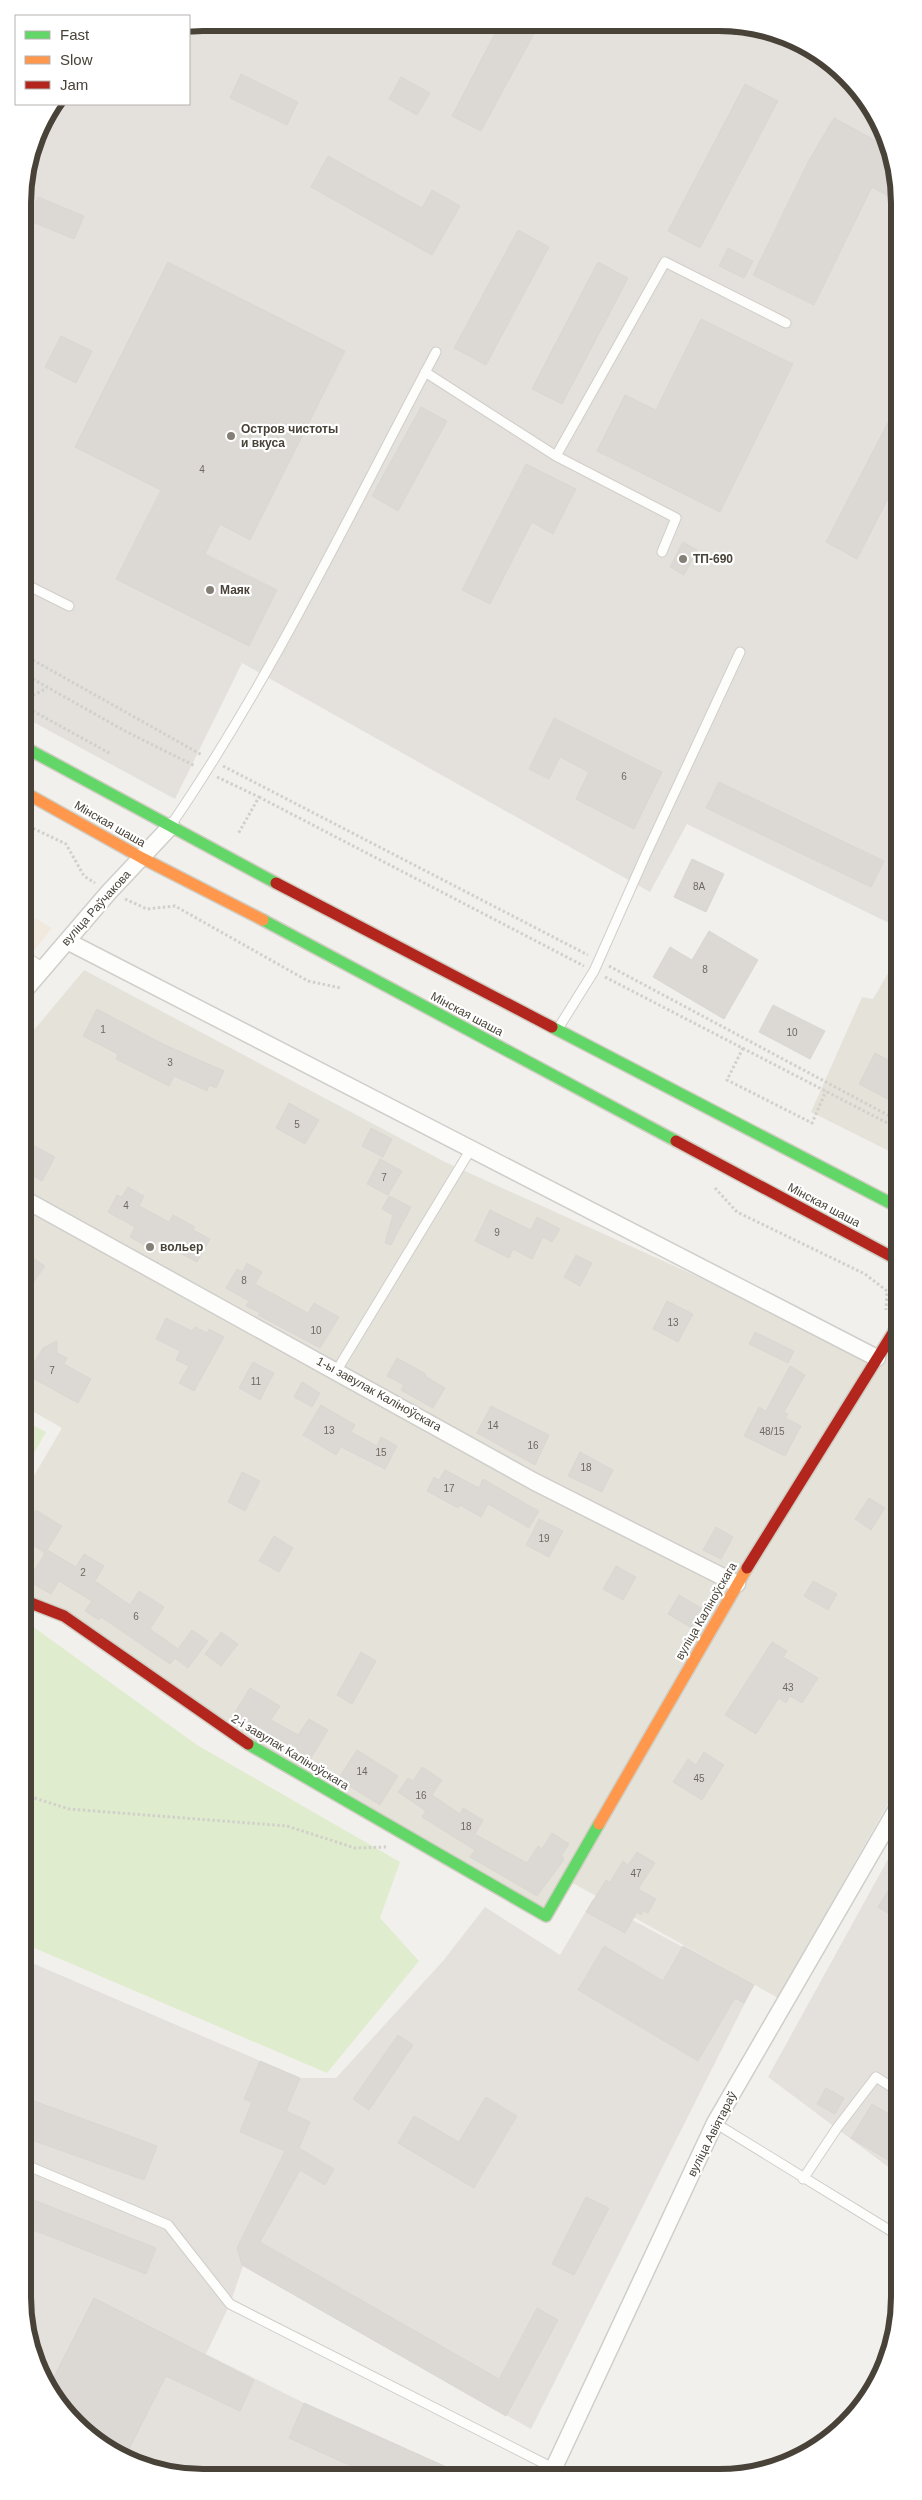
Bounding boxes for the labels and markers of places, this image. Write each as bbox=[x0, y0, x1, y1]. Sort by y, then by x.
place label: Остров чистоты и вкуса bbox=[241, 422, 338, 450]
marker: Остров чистоты и вкуса bbox=[225, 430, 237, 442]
place label: ТП-690 bbox=[693, 552, 733, 566]
marker: ТП-690 bbox=[677, 553, 689, 565]
place label: Маяк bbox=[220, 583, 251, 597]
marker: Маяк bbox=[204, 584, 216, 596]
place label: вольер bbox=[160, 1240, 203, 1254]
marker: вольер bbox=[144, 1241, 156, 1253]

